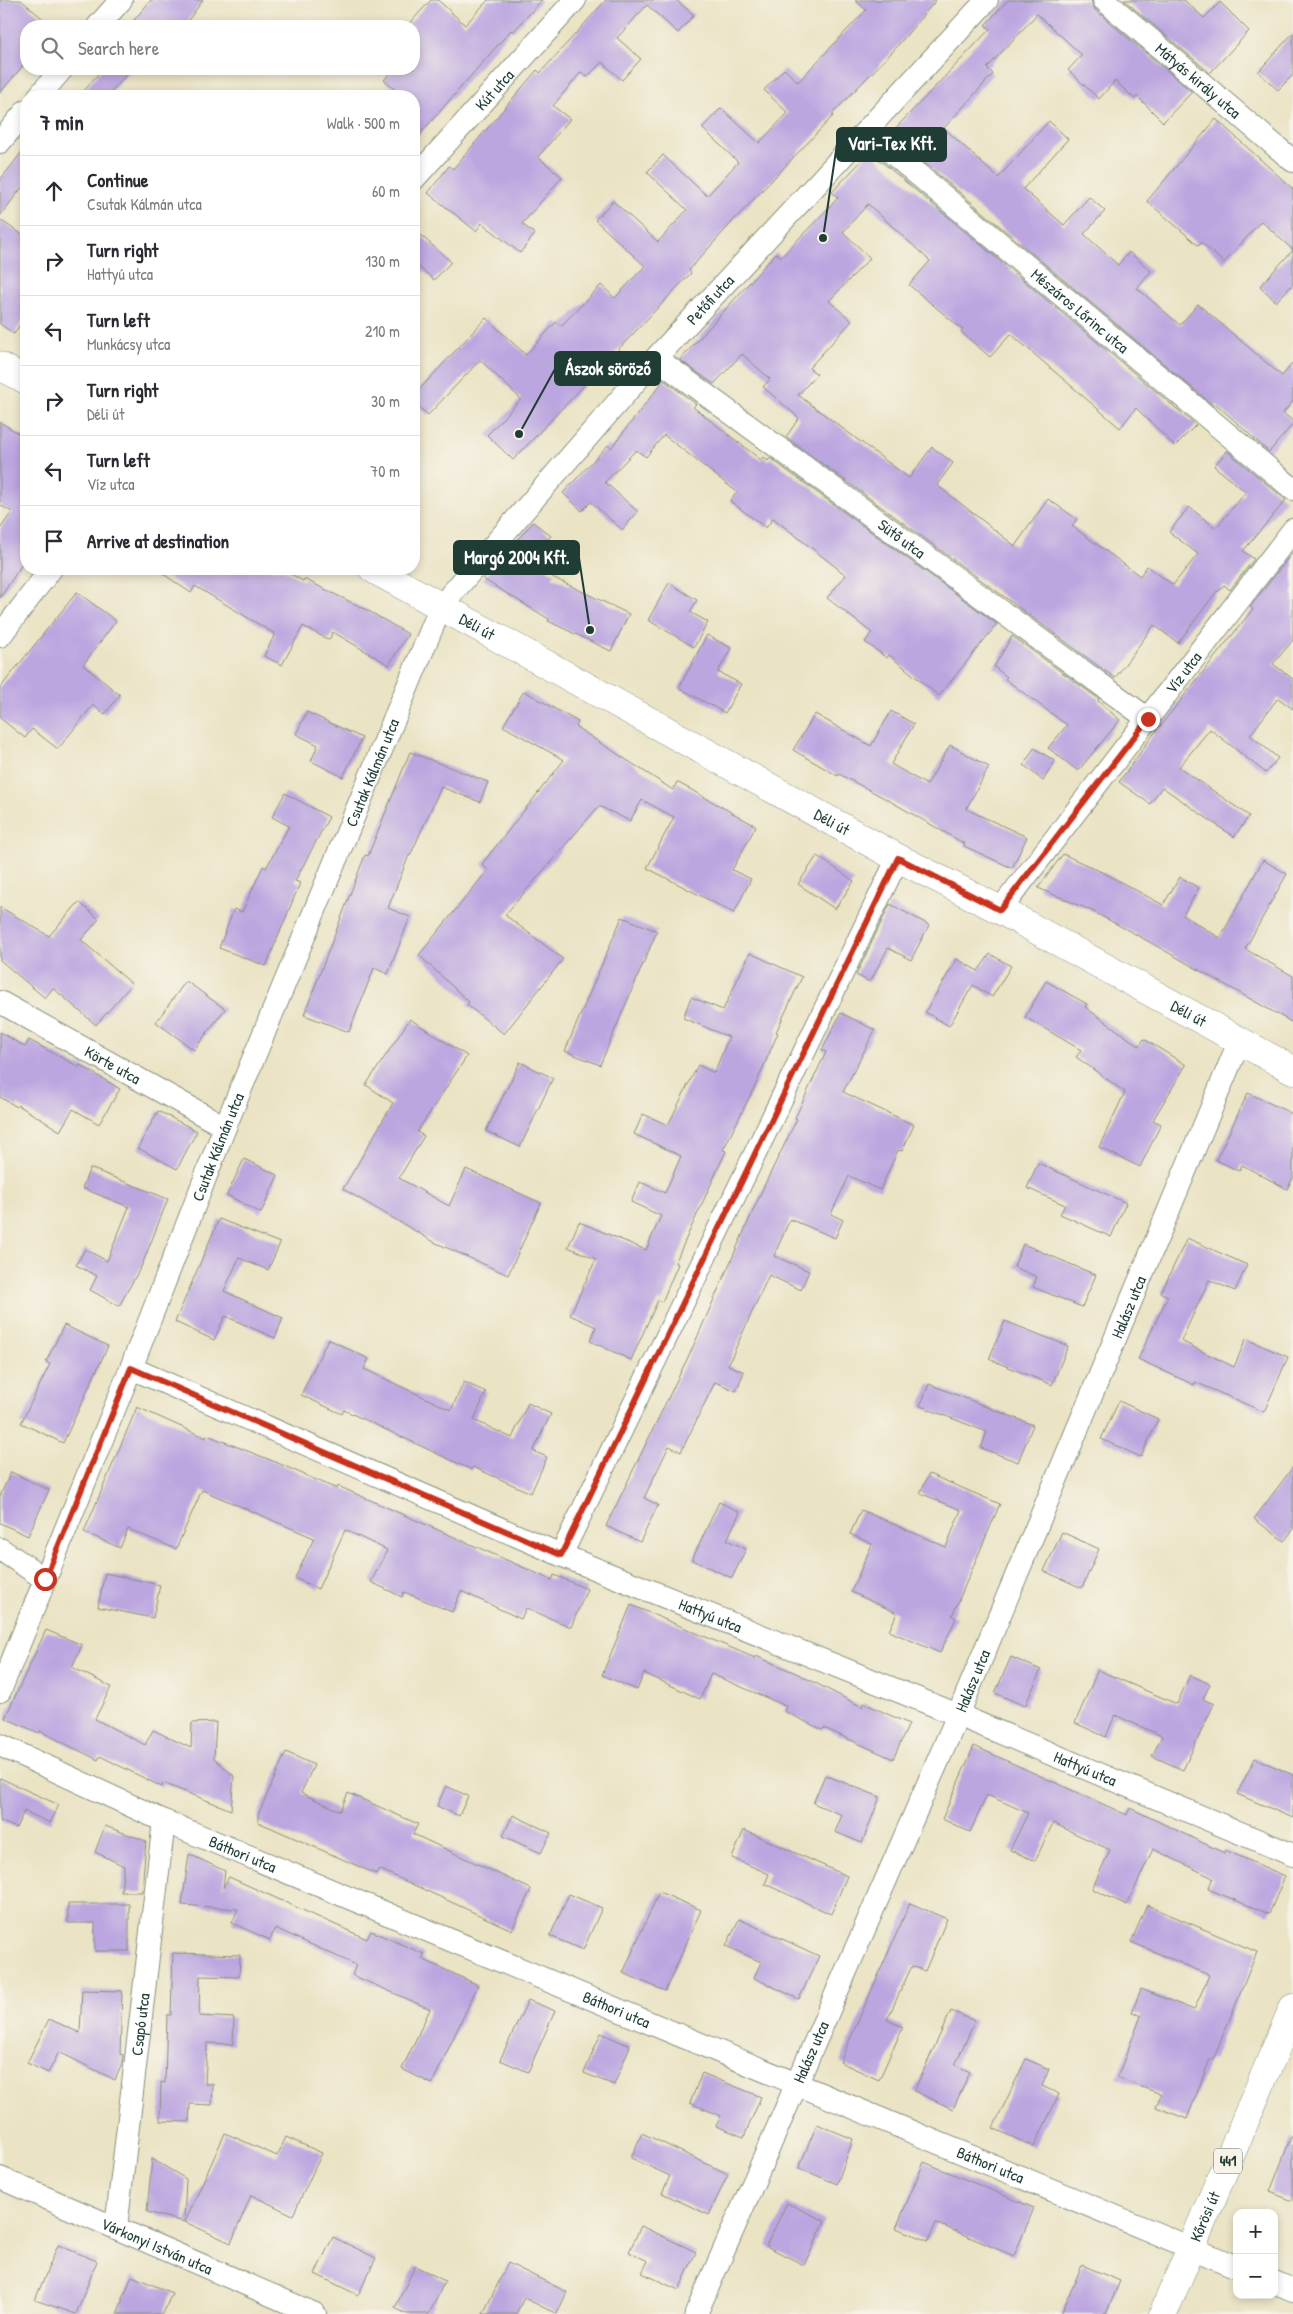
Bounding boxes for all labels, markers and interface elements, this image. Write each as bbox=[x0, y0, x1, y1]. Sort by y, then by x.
search box bbox=[20, 20, 420, 75]
icon: search bbox=[38, 34, 66, 62]
text: Search here bbox=[78, 35, 159, 61]
street label: Mátyás király utca bbox=[1151, 38, 1246, 123]
street label: Kút utca bbox=[470, 64, 519, 115]
text: 7 min bbox=[40, 108, 84, 137]
text: Walk · 500 m bbox=[327, 112, 400, 134]
callout: Vari-Tex Kft. bbox=[837, 128, 946, 161]
text: Vari-Tex Kft. bbox=[847, 131, 937, 156]
text: Continue bbox=[87, 167, 148, 193]
icon: ahead bbox=[40, 177, 68, 205]
text: 60 m bbox=[372, 180, 400, 202]
text: Csutak Kálmán utca bbox=[87, 193, 202, 215]
text: Turn right bbox=[87, 237, 158, 263]
icon: right bbox=[40, 247, 68, 275]
text: 130 m bbox=[365, 250, 400, 272]
text: Hattyú utca bbox=[87, 263, 153, 285]
street label: Mészáros Lőrinc utca bbox=[1026, 263, 1134, 358]
street label: Petőfi utca bbox=[681, 270, 739, 329]
text: Turn left bbox=[87, 307, 150, 333]
icon: left bbox=[40, 317, 68, 345]
text: 210 m bbox=[365, 320, 400, 342]
text: Munkácsy utca bbox=[87, 333, 170, 355]
callout: Ászok söröző bbox=[555, 352, 660, 385]
text: Ászok söröző bbox=[565, 356, 652, 381]
text: Turn right bbox=[87, 377, 158, 403]
icon: right bbox=[40, 387, 68, 415]
text: 30 m bbox=[371, 390, 400, 412]
text: Déli út bbox=[87, 403, 124, 425]
text: Turn left bbox=[87, 447, 150, 473]
icon: left bbox=[40, 457, 68, 485]
text: 70 m bbox=[370, 460, 400, 482]
text: Víz utca bbox=[87, 473, 135, 495]
street label: Sütő utca bbox=[874, 514, 930, 563]
icon: arrive bbox=[40, 527, 68, 555]
text: Arrive at destination bbox=[87, 528, 229, 554]
callout: Margó 2004 Kft. bbox=[454, 541, 579, 574]
text: Margó 2004 Kft. bbox=[464, 545, 570, 571]
street label: Déli út bbox=[456, 608, 499, 645]
street label: Víz utca bbox=[1160, 647, 1206, 698]
route end bbox=[1137, 708, 1160, 731]
street label: Csutak Kálmán utca bbox=[340, 715, 404, 830]
street label: Déli út bbox=[810, 803, 854, 841]
street label: Déli út bbox=[1167, 995, 1211, 1032]
street label: Körte utca bbox=[81, 1040, 145, 1089]
street label: Csutak Kálmán utca bbox=[186, 1089, 249, 1204]
street label: Halász utca bbox=[1106, 1272, 1151, 1341]
route start bbox=[34, 1568, 57, 1591]
street label: Hattyú utca bbox=[676, 1593, 745, 1638]
street label: Halász utca bbox=[950, 1646, 995, 1715]
street label: Hattyú utca bbox=[1051, 1745, 1120, 1791]
street label: Báthori utca bbox=[206, 1830, 280, 1877]
street label: Báthori utca bbox=[580, 1985, 654, 2033]
street label: Csapó utca bbox=[125, 1992, 155, 2057]
street label: Halász utca bbox=[787, 2018, 834, 2086]
street label: Báthori utca bbox=[954, 2141, 1028, 2188]
road number: 441 bbox=[1214, 2148, 1242, 2174]
street label: Kőrösi út bbox=[1184, 2187, 1225, 2245]
map controls bbox=[1233, 2209, 1278, 2299]
button: + bbox=[1233, 2209, 1278, 2254]
street label: Várkonyi István utca bbox=[98, 2212, 216, 2280]
button: − bbox=[1233, 2254, 1278, 2299]

